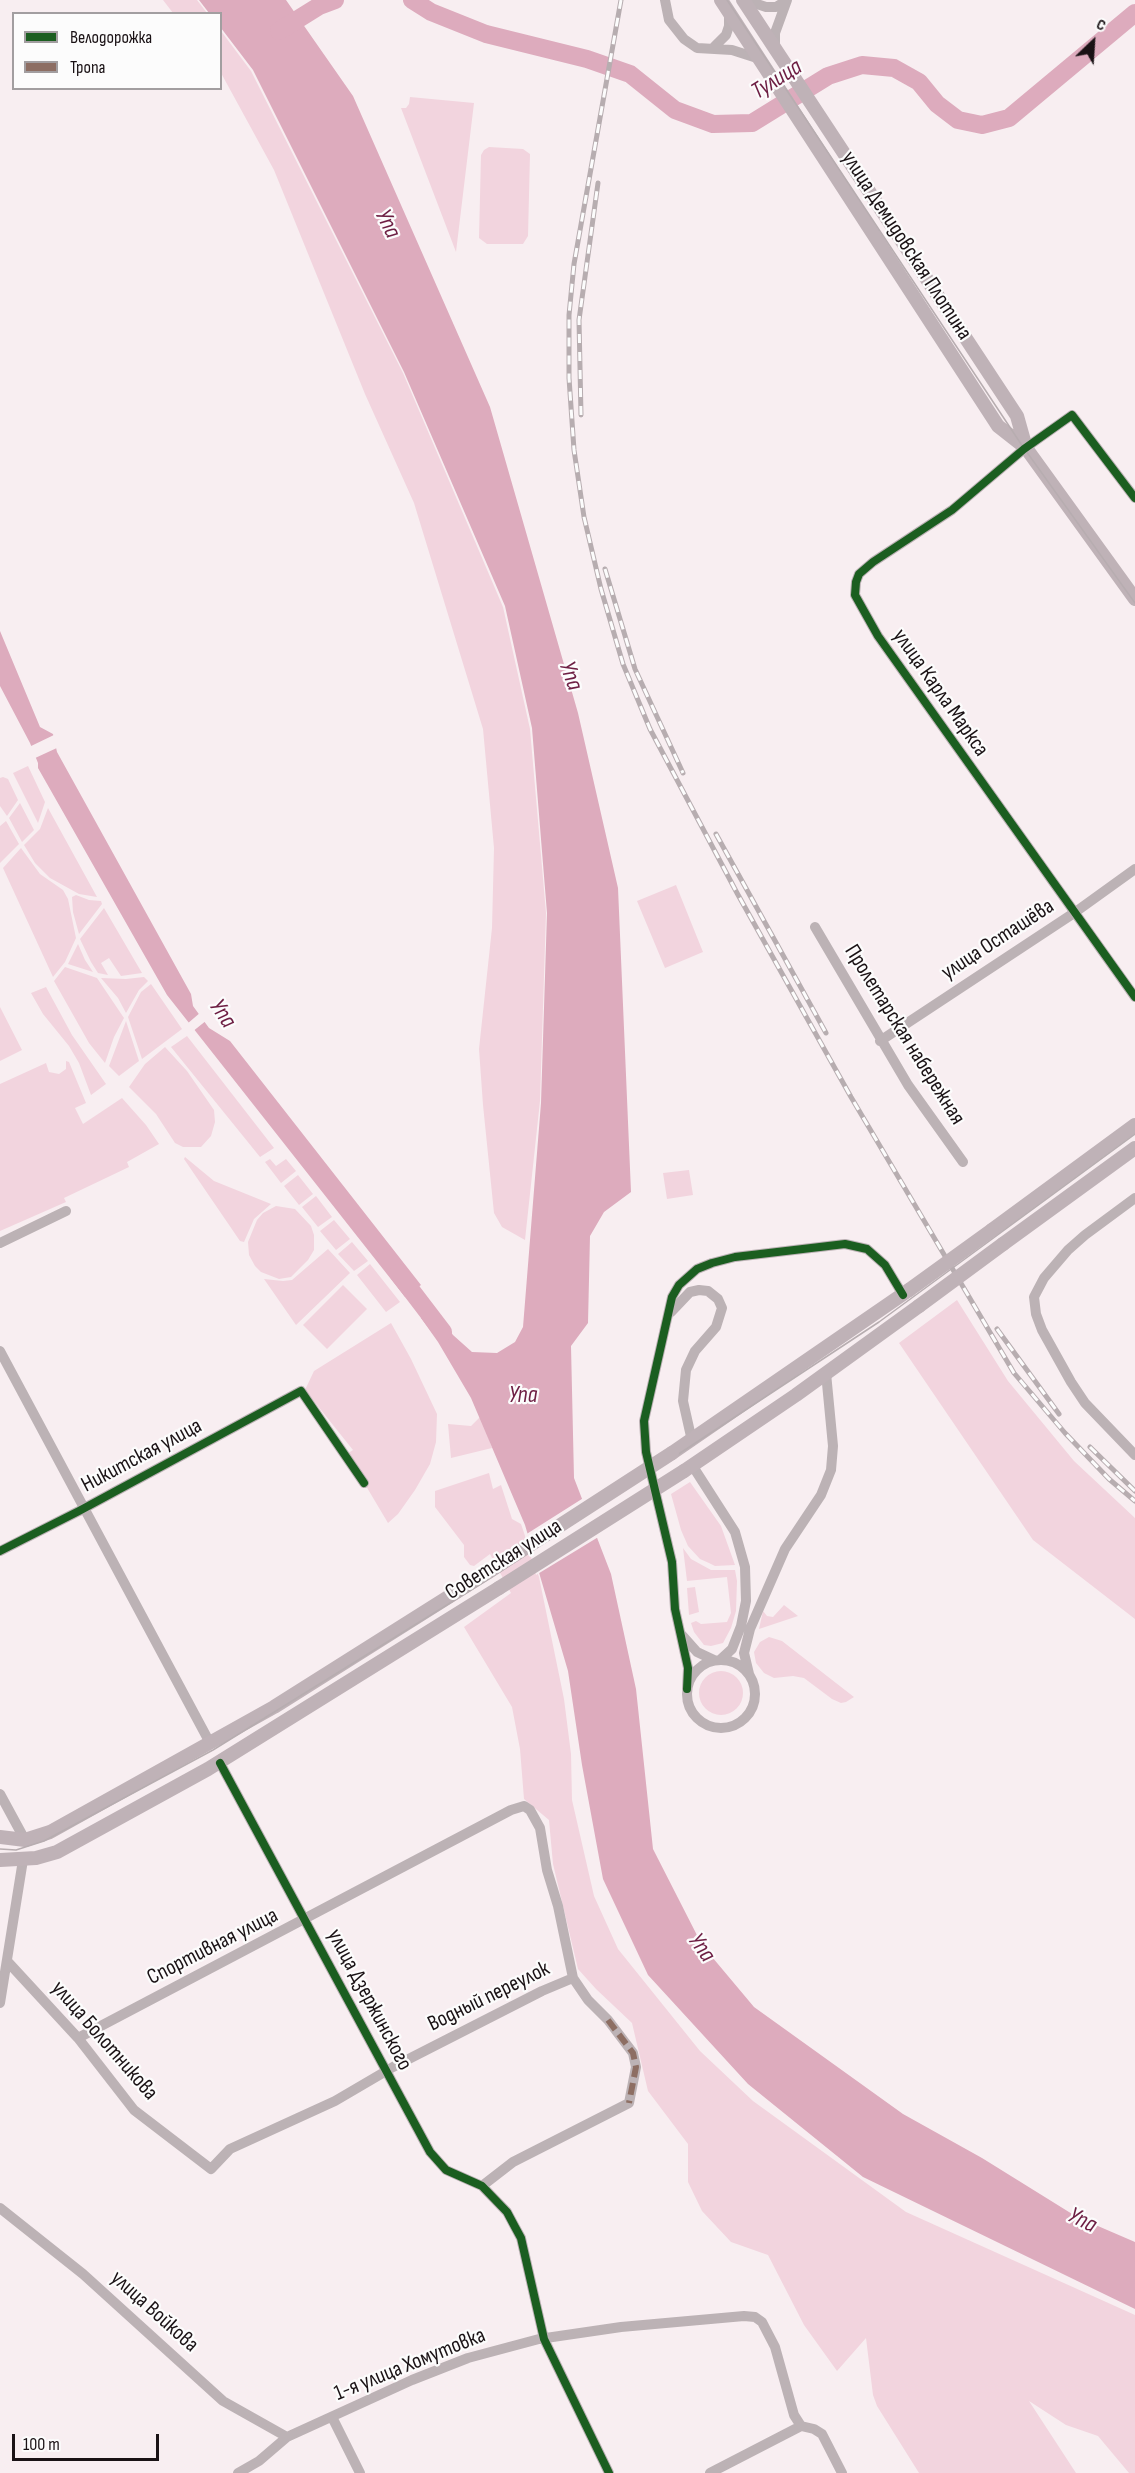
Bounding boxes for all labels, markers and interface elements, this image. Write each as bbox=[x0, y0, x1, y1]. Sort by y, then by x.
legend bbox=[12, 12, 222, 90]
north arrow bbox=[1063, 12, 1123, 72]
text: С bbox=[1093, 15, 1109, 36]
text: Велодорожка bbox=[70, 27, 152, 48]
water label: Тулица bbox=[746, 53, 808, 107]
text: Тропа bbox=[70, 57, 106, 78]
street label: улица Демидовская Плотина bbox=[835, 147, 977, 345]
water label: Упа bbox=[368, 205, 406, 243]
street label: улица Карла Маркса bbox=[886, 624, 994, 762]
water label: Упа bbox=[552, 658, 588, 694]
street label: улица Осташёва bbox=[937, 894, 1059, 986]
street label: Пролетарская набережная bbox=[838, 940, 970, 1130]
water label: Упа bbox=[202, 994, 242, 1034]
water label: Упа bbox=[509, 1382, 537, 1410]
street label: Никитская улица bbox=[77, 1413, 207, 1499]
street label: Советская улица bbox=[441, 1514, 567, 1606]
street label: Спортивная улица bbox=[143, 1903, 283, 1991]
street label: улица Дзержинского bbox=[321, 1925, 417, 2075]
water label: Упа bbox=[681, 1928, 721, 1968]
street label: Водный переулок bbox=[424, 1956, 554, 2038]
street label: улица Болотникова bbox=[45, 1976, 163, 2106]
water label: Упа bbox=[1063, 2202, 1101, 2240]
street label: улица Войкова bbox=[105, 2266, 203, 2358]
street label: 1-я улица Хомутовка bbox=[331, 2323, 489, 2407]
scale bar bbox=[15, 2422, 162, 2460]
text: 100 m bbox=[23, 2434, 60, 2455]

